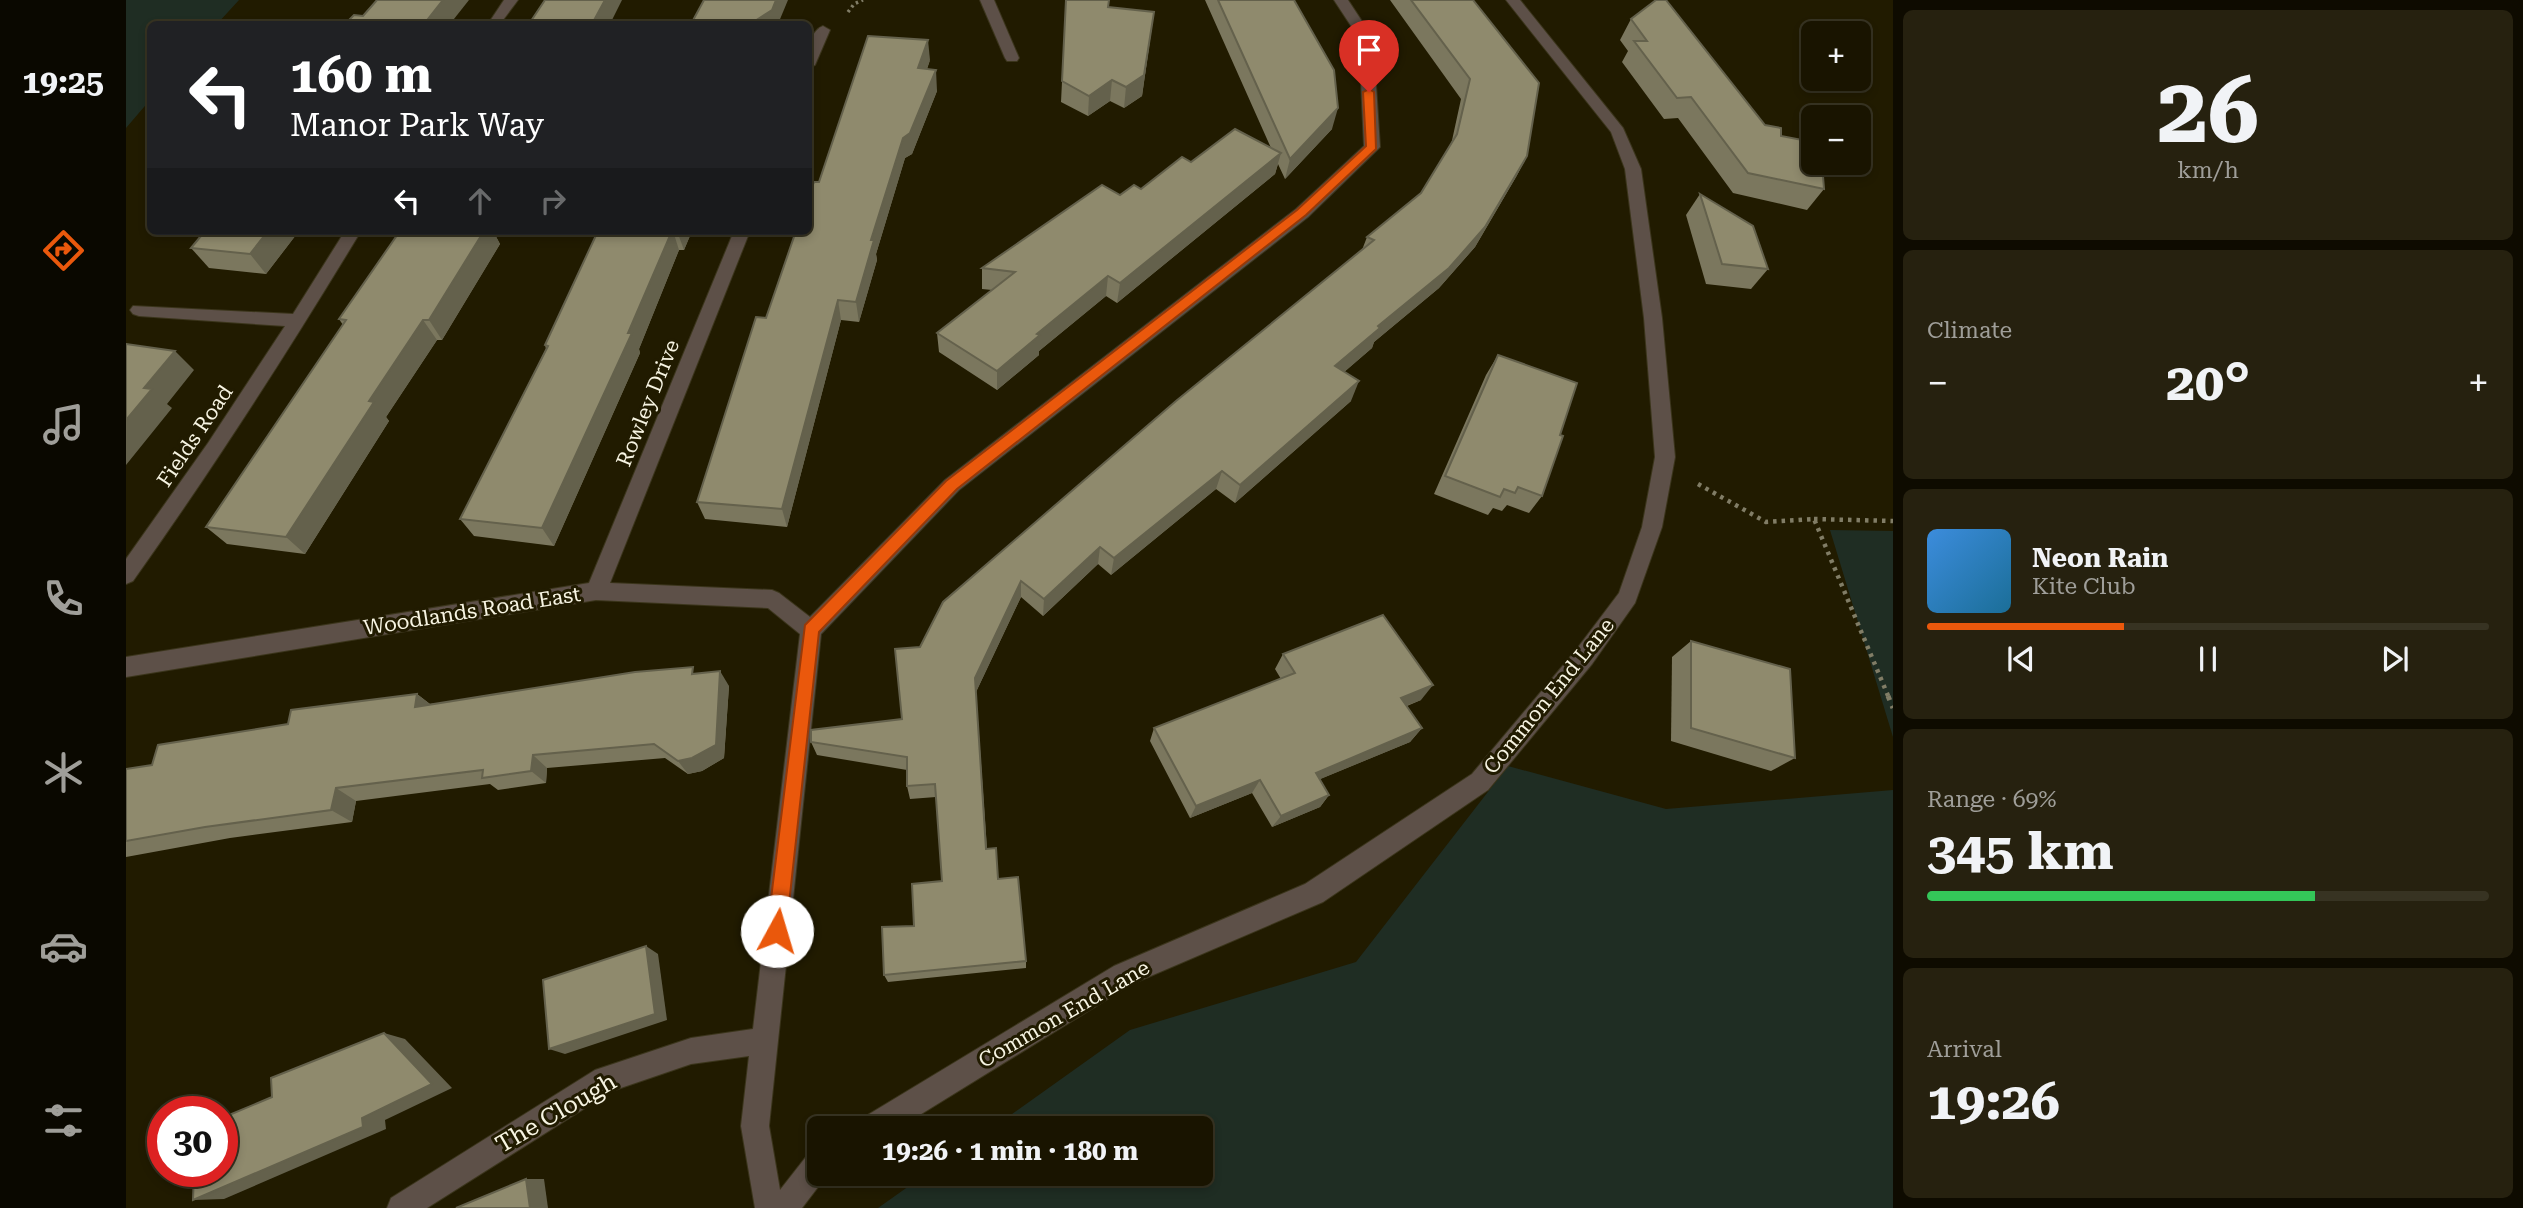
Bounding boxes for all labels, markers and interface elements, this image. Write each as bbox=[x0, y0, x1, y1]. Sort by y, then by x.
pin bbox=[1339, 20, 1399, 92]
map controls bbox=[1801, 21, 1871, 175]
button: + bbox=[1801, 21, 1871, 91]
icon: arrive bbox=[1350, 31, 1388, 69]
text: 160 m bbox=[290, 47, 432, 104]
icon: left bbox=[175, 49, 266, 140]
text: 26 bbox=[2157, 58, 2259, 164]
text: 19:25 bbox=[22, 63, 104, 101]
button: − bbox=[1801, 105, 1871, 175]
text: Manor Park Way bbox=[290, 106, 544, 144]
text: km/h bbox=[2177, 157, 2239, 184]
icon: left bbox=[388, 182, 426, 220]
icon: ahead bbox=[461, 182, 499, 220]
icon: right bbox=[534, 182, 572, 220]
icon: directions bbox=[39, 226, 88, 275]
text: Climate bbox=[1927, 317, 2012, 344]
street label: Rowley Drive bbox=[612, 336, 684, 470]
text: 20° bbox=[2166, 352, 2250, 413]
text: − bbox=[1927, 361, 1948, 405]
text: + bbox=[2468, 361, 2489, 405]
street label: Fields Road bbox=[152, 380, 238, 491]
icon: music bbox=[39, 400, 88, 449]
text: Neon Rain bbox=[2032, 543, 2168, 573]
text: Kite Club bbox=[2032, 573, 2136, 600]
icon: phone bbox=[39, 574, 88, 623]
street label: Woodlands Road East bbox=[362, 582, 582, 640]
street label: Common End Lane bbox=[1479, 613, 1619, 779]
icon: previous bbox=[2002, 640, 2040, 678]
icon: pause bbox=[2189, 640, 2227, 678]
icon: next bbox=[2376, 640, 2414, 678]
icon: climate bbox=[39, 748, 88, 797]
text: Range · 69% bbox=[1927, 786, 2056, 813]
text: 345 km bbox=[1927, 821, 2114, 882]
position arrow bbox=[740, 894, 814, 968]
icon: car bbox=[39, 922, 88, 971]
street label: Common End Lane bbox=[974, 955, 1154, 1073]
text: Arrival bbox=[1927, 1036, 2002, 1063]
street label: The Clough bbox=[491, 1067, 621, 1159]
text: 19:26 bbox=[1927, 1071, 2060, 1132]
icon: filters bbox=[39, 1096, 88, 1145]
speed limit sign: 30 bbox=[147, 1096, 238, 1187]
text: 19:26 · 1 min · 180 m bbox=[882, 1136, 1138, 1166]

